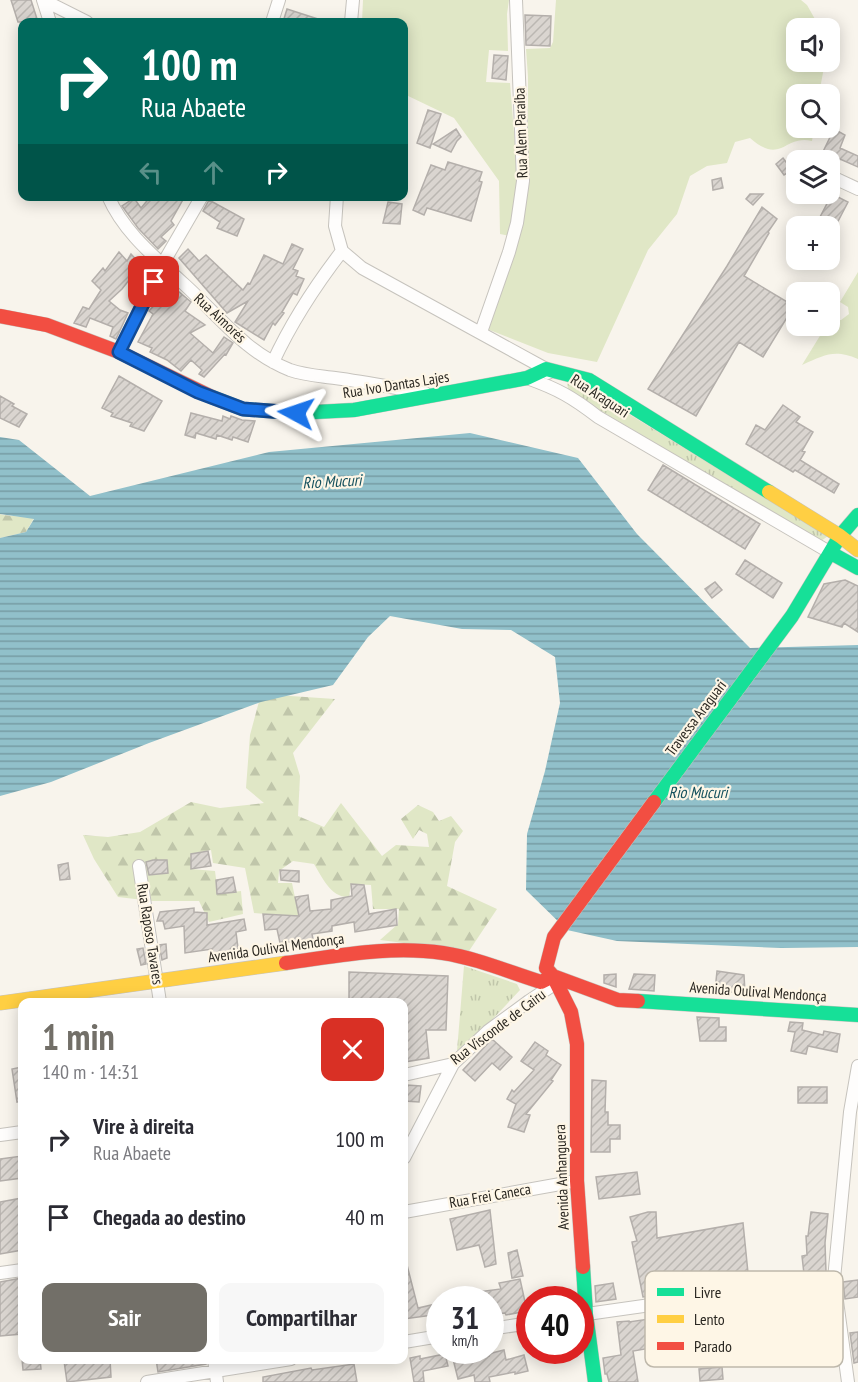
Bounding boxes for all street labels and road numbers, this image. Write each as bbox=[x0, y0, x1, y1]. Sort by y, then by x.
street label: Rua Alem Paraíba bbox=[509, 87, 532, 179]
street label: Rua Aimorés bbox=[190, 289, 250, 347]
street label: Rua Ivo Dantas Lajes bbox=[341, 367, 450, 402]
street label: Rua Araguari bbox=[567, 370, 633, 422]
street label: Travessa Araguari bbox=[661, 676, 730, 759]
street label: Rua Raposo Tavares bbox=[133, 882, 168, 986]
street label: Avenida Oulival Mendonça bbox=[207, 929, 345, 966]
street label: Avenida Oulival Mendonça bbox=[689, 977, 827, 1006]
street label: Rua Visconde de Cairu bbox=[446, 985, 549, 1069]
street label: Avenida Anhanguera bbox=[550, 1124, 573, 1230]
street label: Rua Frei Caneca bbox=[448, 1179, 532, 1212]

